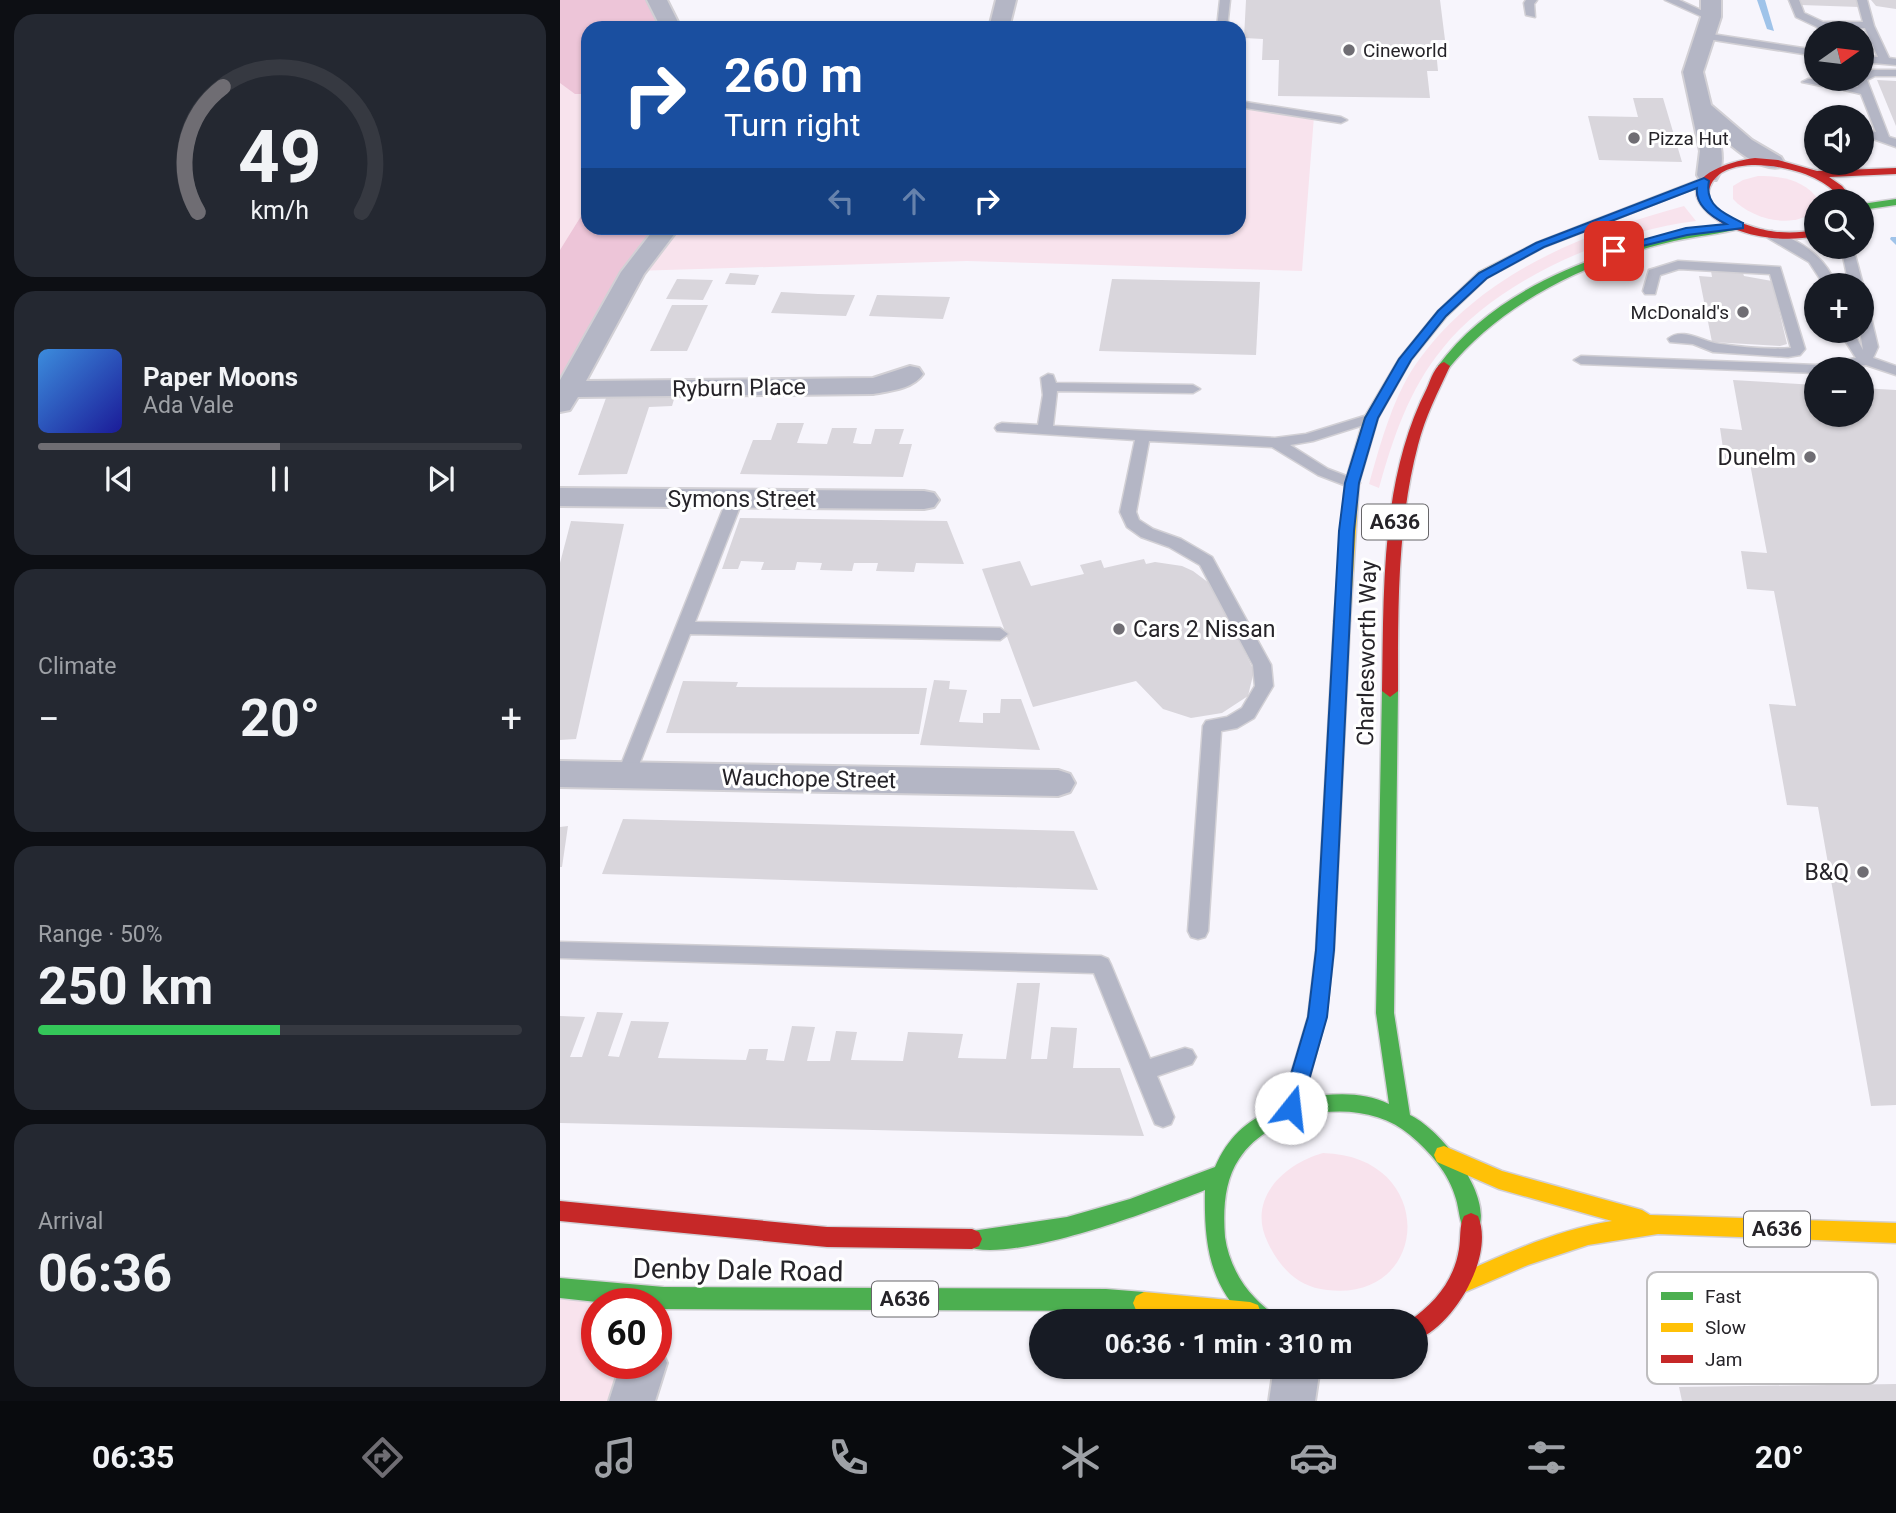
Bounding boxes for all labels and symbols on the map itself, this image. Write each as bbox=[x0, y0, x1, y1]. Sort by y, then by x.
north arrow bbox=[1804, 21, 1874, 91]
place label: Cineworld bbox=[1363, 39, 1447, 62]
marker: Cineworld bbox=[1341, 42, 1357, 58]
place label: Pizza Hut bbox=[1648, 127, 1729, 150]
marker: Pizza Hut bbox=[1626, 130, 1642, 146]
pin bbox=[1584, 221, 1644, 281]
place label: McDonald's bbox=[1631, 301, 1729, 324]
marker: McDonald's bbox=[1735, 304, 1751, 320]
street label: Ryburn Place bbox=[672, 373, 806, 403]
place label: Dunelm bbox=[1718, 444, 1796, 471]
marker: Dunelm bbox=[1802, 449, 1818, 465]
street label: Symons Street bbox=[668, 486, 816, 513]
road number: A636 bbox=[1362, 504, 1428, 540]
street label: Charlesworth Way bbox=[1352, 560, 1382, 746]
place label: Cars 2 Nissan bbox=[1133, 616, 1275, 643]
marker: Cars 2 Nissan bbox=[1111, 621, 1127, 637]
street label: Wauchope Street bbox=[722, 764, 896, 794]
place label: B&Q bbox=[1805, 859, 1849, 886]
marker: B&Q bbox=[1855, 864, 1871, 880]
position arrow bbox=[1254, 1071, 1328, 1145]
road number: A636 bbox=[1744, 1212, 1810, 1246]
street label: Denby Dale Road bbox=[632, 1252, 844, 1288]
legend bbox=[1647, 1272, 1878, 1384]
road number: A636 bbox=[872, 1282, 938, 1316]
text: Fast bbox=[1705, 1285, 1742, 1308]
speed limit sign: 60 bbox=[581, 1288, 672, 1379]
text: Slow bbox=[1705, 1316, 1746, 1339]
text: Jam bbox=[1705, 1348, 1742, 1371]

